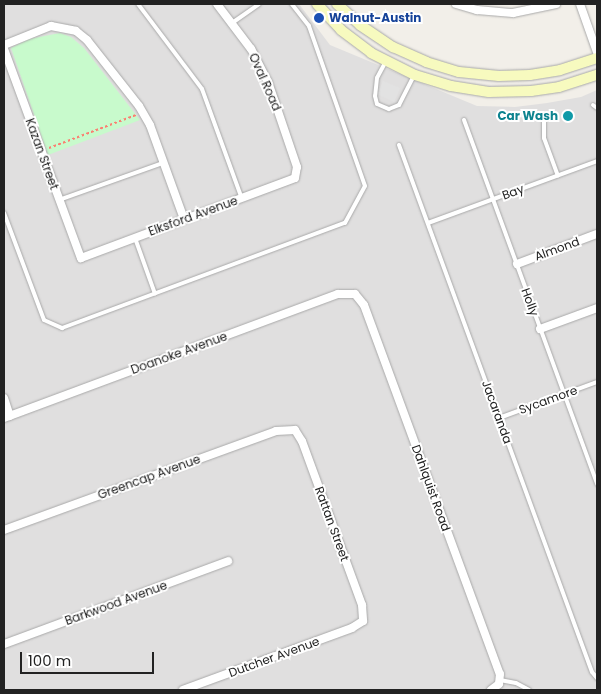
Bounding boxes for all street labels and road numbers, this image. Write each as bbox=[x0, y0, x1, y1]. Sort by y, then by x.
street label: Oval Road bbox=[246, 51, 284, 113]
street label: Kazan Street bbox=[22, 116, 62, 192]
street label: Bay bbox=[500, 181, 526, 203]
street label: Elksford Avenue bbox=[146, 193, 240, 239]
street label: Almond bbox=[533, 234, 581, 264]
street label: Holly bbox=[518, 286, 542, 318]
street label: Doanoke Avenue bbox=[129, 329, 229, 377]
street label: Jacaranda bbox=[479, 378, 515, 446]
street label: Sycamore bbox=[517, 383, 579, 417]
street label: Dahlquist Road bbox=[409, 443, 453, 533]
street label: Greencap Avenue bbox=[96, 452, 202, 502]
street label: Rattan Street bbox=[312, 485, 352, 563]
street label: Barkwood Avenue bbox=[63, 578, 169, 628]
street label: Dutcher Avenue bbox=[227, 634, 321, 680]

